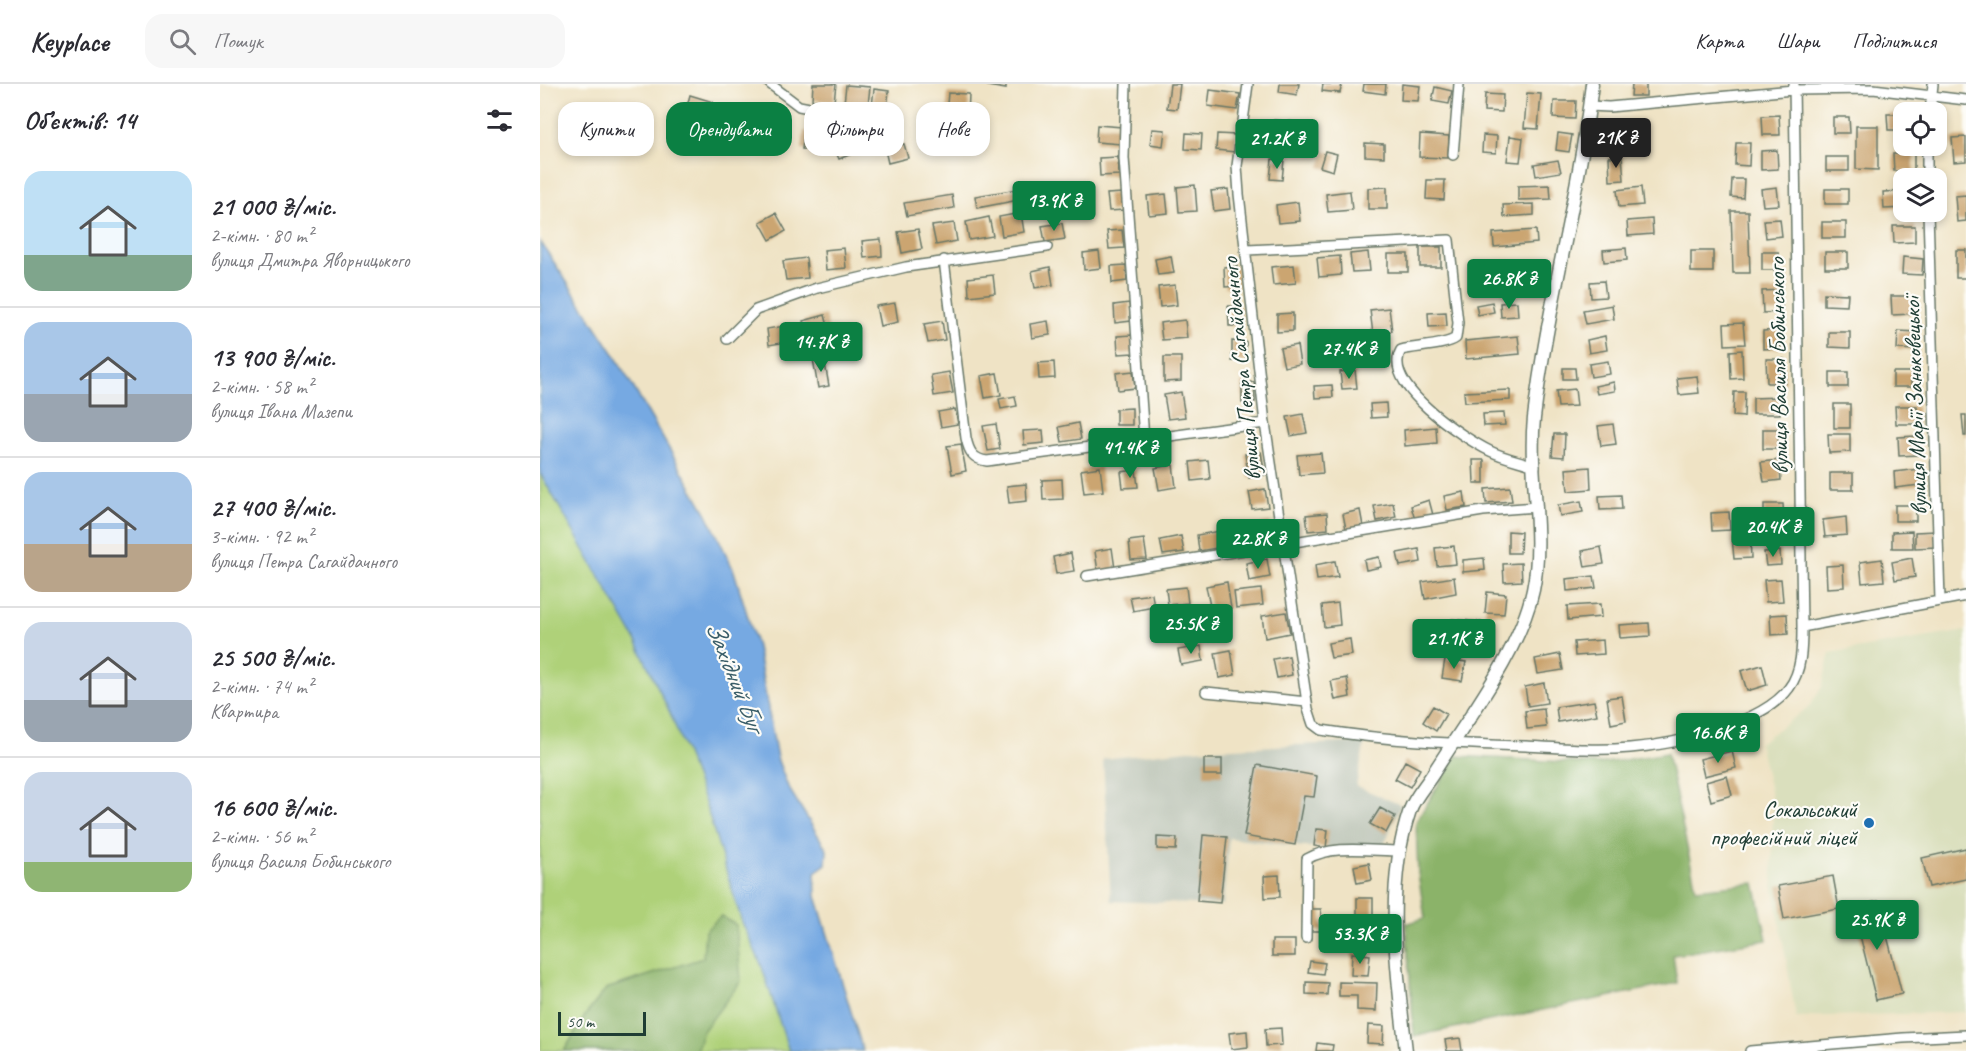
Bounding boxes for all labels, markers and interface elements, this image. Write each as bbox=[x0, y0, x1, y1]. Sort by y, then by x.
search box bbox=[145, 14, 565, 68]
text: Keyplace bbox=[30, 24, 109, 59]
icon: search bbox=[166, 25, 199, 58]
text: Пошук bbox=[214, 27, 263, 55]
text: Карта bbox=[1695, 28, 1743, 54]
text: Шари bbox=[1776, 28, 1820, 54]
text: Поділитися bbox=[1853, 28, 1936, 54]
chip: Купити bbox=[558, 102, 654, 156]
chip: Орендувати bbox=[666, 102, 792, 156]
chip: Фільтри bbox=[804, 102, 904, 156]
chip: Нове bbox=[916, 102, 990, 156]
map controls bbox=[1893, 102, 1947, 222]
button: locate bbox=[1893, 102, 1947, 156]
text: Об’єктів: 14 bbox=[24, 104, 136, 137]
icon: filters bbox=[483, 104, 516, 137]
pin: 21K ₴ bbox=[1574, 118, 1658, 169]
pin: 21.2K ₴ bbox=[1222, 119, 1332, 170]
text: 21K ₴ bbox=[1595, 125, 1637, 150]
text: 21.2K ₴ bbox=[1249, 126, 1305, 151]
button: layers bbox=[1893, 168, 1947, 222]
pin: 13.9K ₴ bbox=[999, 181, 1109, 232]
text: 13.9K ₴ bbox=[1027, 188, 1081, 213]
text: 21 000 ₴/міс. bbox=[210, 190, 336, 223]
icon: home bbox=[72, 195, 144, 267]
text: 2-кімн. · 80 m² bbox=[210, 223, 313, 248]
text: вулиця Дмитра Яворницького bbox=[210, 248, 410, 273]
street label: вулиця Петра Сагайдачного bbox=[1214, 254, 1268, 482]
street label: вулиця Василя Бобинського bbox=[1761, 256, 1795, 475]
pin: 26.8K ₴ bbox=[1454, 259, 1564, 310]
text: 26.8K ₴ bbox=[1481, 266, 1537, 291]
street label: вулиця Марії Заньковецької bbox=[1896, 292, 1934, 516]
pin: 14.7K ₴ bbox=[766, 322, 876, 373]
text: 14.7K ₴ bbox=[793, 329, 849, 354]
pin: 27.4K ₴ bbox=[1294, 329, 1404, 380]
text: 27.4K ₴ bbox=[1321, 336, 1377, 361]
text: 13 900 ₴/міс. bbox=[210, 341, 335, 374]
icon: home bbox=[72, 346, 144, 418]
text: 2-кімн. · 58 m² bbox=[210, 374, 313, 399]
text: вулиця Івана Мазепи bbox=[210, 399, 352, 424]
pin: 41.4K ₴ bbox=[1075, 428, 1185, 479]
text: 41.4K ₴ bbox=[1102, 435, 1158, 460]
text: 27 400 ₴/міс. bbox=[210, 491, 335, 524]
icon: home bbox=[72, 496, 144, 568]
pin: 20.4K ₴ bbox=[1718, 507, 1828, 558]
text: 20.4K ₴ bbox=[1745, 514, 1801, 539]
pin: 22.8K ₴ bbox=[1203, 519, 1313, 570]
text: 3-кімн. · 92 m² bbox=[210, 524, 313, 549]
text: 22.8K ₴ bbox=[1230, 526, 1286, 551]
text: вулиця Петра Сагайдачного bbox=[210, 549, 397, 574]
pin: 25.5K ₴ bbox=[1136, 604, 1246, 655]
text: 25.5K ₴ bbox=[1164, 611, 1218, 636]
water label: Західний Буг bbox=[698, 616, 774, 741]
pin: 21.1K ₴ bbox=[1399, 619, 1509, 670]
text: 21.1K ₴ bbox=[1426, 626, 1482, 651]
text: 25 500 ₴/міс. bbox=[210, 641, 335, 674]
icon: home bbox=[72, 646, 144, 718]
text: 2-кімн. · 74 m² bbox=[210, 674, 313, 699]
text: Квартира bbox=[210, 699, 278, 724]
pin: 16.6K ₴ bbox=[1663, 713, 1773, 764]
text: 16.6K ₴ bbox=[1690, 720, 1746, 745]
text: 16 600 ₴/міс. bbox=[210, 791, 337, 824]
place label: Сокальський професійний ліцей bbox=[1710, 794, 1859, 852]
icon: home bbox=[72, 796, 144, 868]
marker: Сокальський професійний ліцей bbox=[1862, 816, 1876, 830]
text: 2-кімн. · 56 m² bbox=[210, 824, 313, 849]
text: вулиця Василя Бобинського bbox=[210, 849, 391, 874]
pin: 25.9K ₴ bbox=[1822, 900, 1932, 951]
text: 25.9K ₴ bbox=[1850, 907, 1904, 932]
pin: 53.3K ₴ bbox=[1305, 914, 1415, 965]
text: 53.3K ₴ bbox=[1333, 921, 1387, 946]
scale bar bbox=[558, 1009, 646, 1036]
text: 50 m bbox=[567, 1012, 594, 1032]

